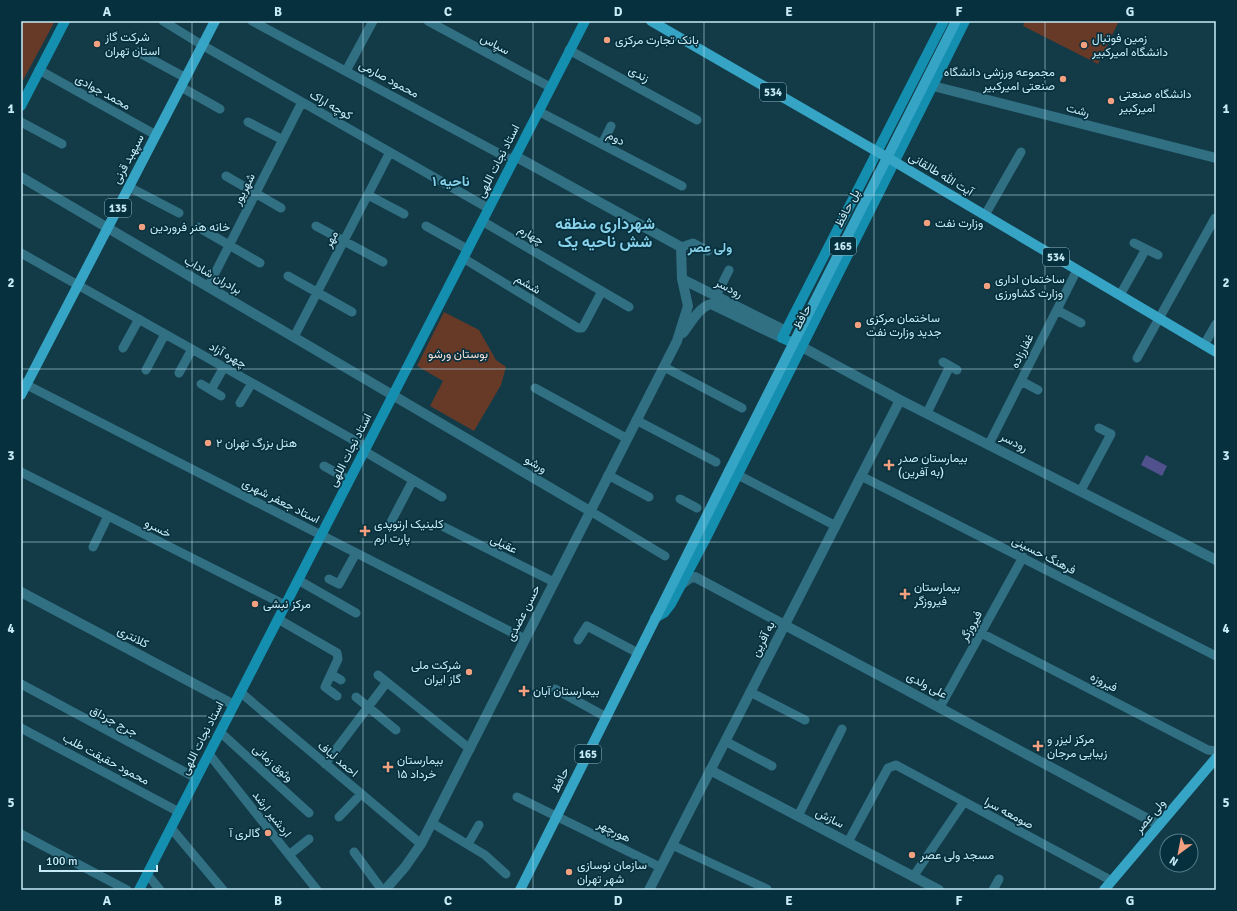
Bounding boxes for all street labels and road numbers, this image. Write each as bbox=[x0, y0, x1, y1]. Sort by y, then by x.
street label: سپاس bbox=[477, 31, 512, 58]
street label: محمود صارمی bbox=[356, 57, 421, 102]
street label: زندی bbox=[626, 63, 652, 86]
street label: محمد جوادی bbox=[73, 71, 133, 114]
road number: 534 bbox=[760, 83, 786, 101]
street label: کوچه اراک bbox=[307, 87, 355, 124]
street label: رشت bbox=[1065, 100, 1091, 121]
street label: استاد نجات اللهی bbox=[473, 122, 523, 201]
street label: دوم bbox=[604, 128, 628, 149]
street label: سپهبد قرنی bbox=[109, 132, 148, 187]
street label: آیت الله طالقانی bbox=[906, 149, 977, 200]
street label: شهریور bbox=[230, 171, 259, 209]
street label: پل حافظ bbox=[832, 187, 863, 230]
road number: 135 bbox=[105, 199, 131, 217]
street label: چهارم bbox=[515, 222, 546, 249]
street label: مهر bbox=[320, 228, 342, 251]
road number: 165 bbox=[830, 237, 856, 255]
road number: 534 bbox=[1043, 248, 1069, 266]
street label: برادران شاداب bbox=[181, 253, 244, 298]
street label: ششم bbox=[512, 271, 543, 298]
street label: رودسر bbox=[712, 275, 745, 302]
street label: حافظ bbox=[790, 302, 815, 332]
street label: غفارزاده bbox=[1007, 331, 1037, 371]
street label: چهره آزاد bbox=[206, 339, 249, 372]
street label: استاد نجات اللهی bbox=[325, 411, 375, 490]
street label: رودسر bbox=[997, 429, 1030, 456]
street label: ورشو bbox=[522, 452, 550, 477]
street label: استاد جعفر شهری bbox=[239, 475, 322, 527]
street label: خسرو bbox=[142, 515, 174, 541]
street label: عقیلی bbox=[488, 532, 520, 557]
street label: فرهنگ حسینی bbox=[1009, 533, 1078, 578]
street label: حسن عضدی bbox=[503, 583, 544, 644]
street label: فیروزگر bbox=[956, 608, 986, 645]
street label: به آفرین bbox=[748, 619, 779, 660]
street label: کلانتری bbox=[115, 623, 151, 652]
street label: علی ولدی bbox=[904, 668, 950, 702]
street label: فیروزه bbox=[1088, 669, 1120, 696]
street label: استاد نجات اللهی bbox=[177, 699, 227, 778]
street label: جرج جرداق bbox=[87, 703, 140, 741]
street label: محمود حقیقت طلب bbox=[60, 730, 152, 789]
street label: احمد لباف bbox=[315, 738, 361, 781]
street label: وثوق زمانی bbox=[249, 741, 296, 785]
road number: 165 bbox=[575, 745, 601, 763]
street label: حافظ bbox=[548, 765, 573, 795]
street label: اردشیر ارشد bbox=[249, 788, 294, 841]
street label: صومعه سرا bbox=[982, 794, 1036, 833]
street label: ولی عصر bbox=[1131, 796, 1169, 837]
street label: سازش bbox=[813, 805, 847, 832]
street label: هورچهر bbox=[594, 816, 633, 846]

